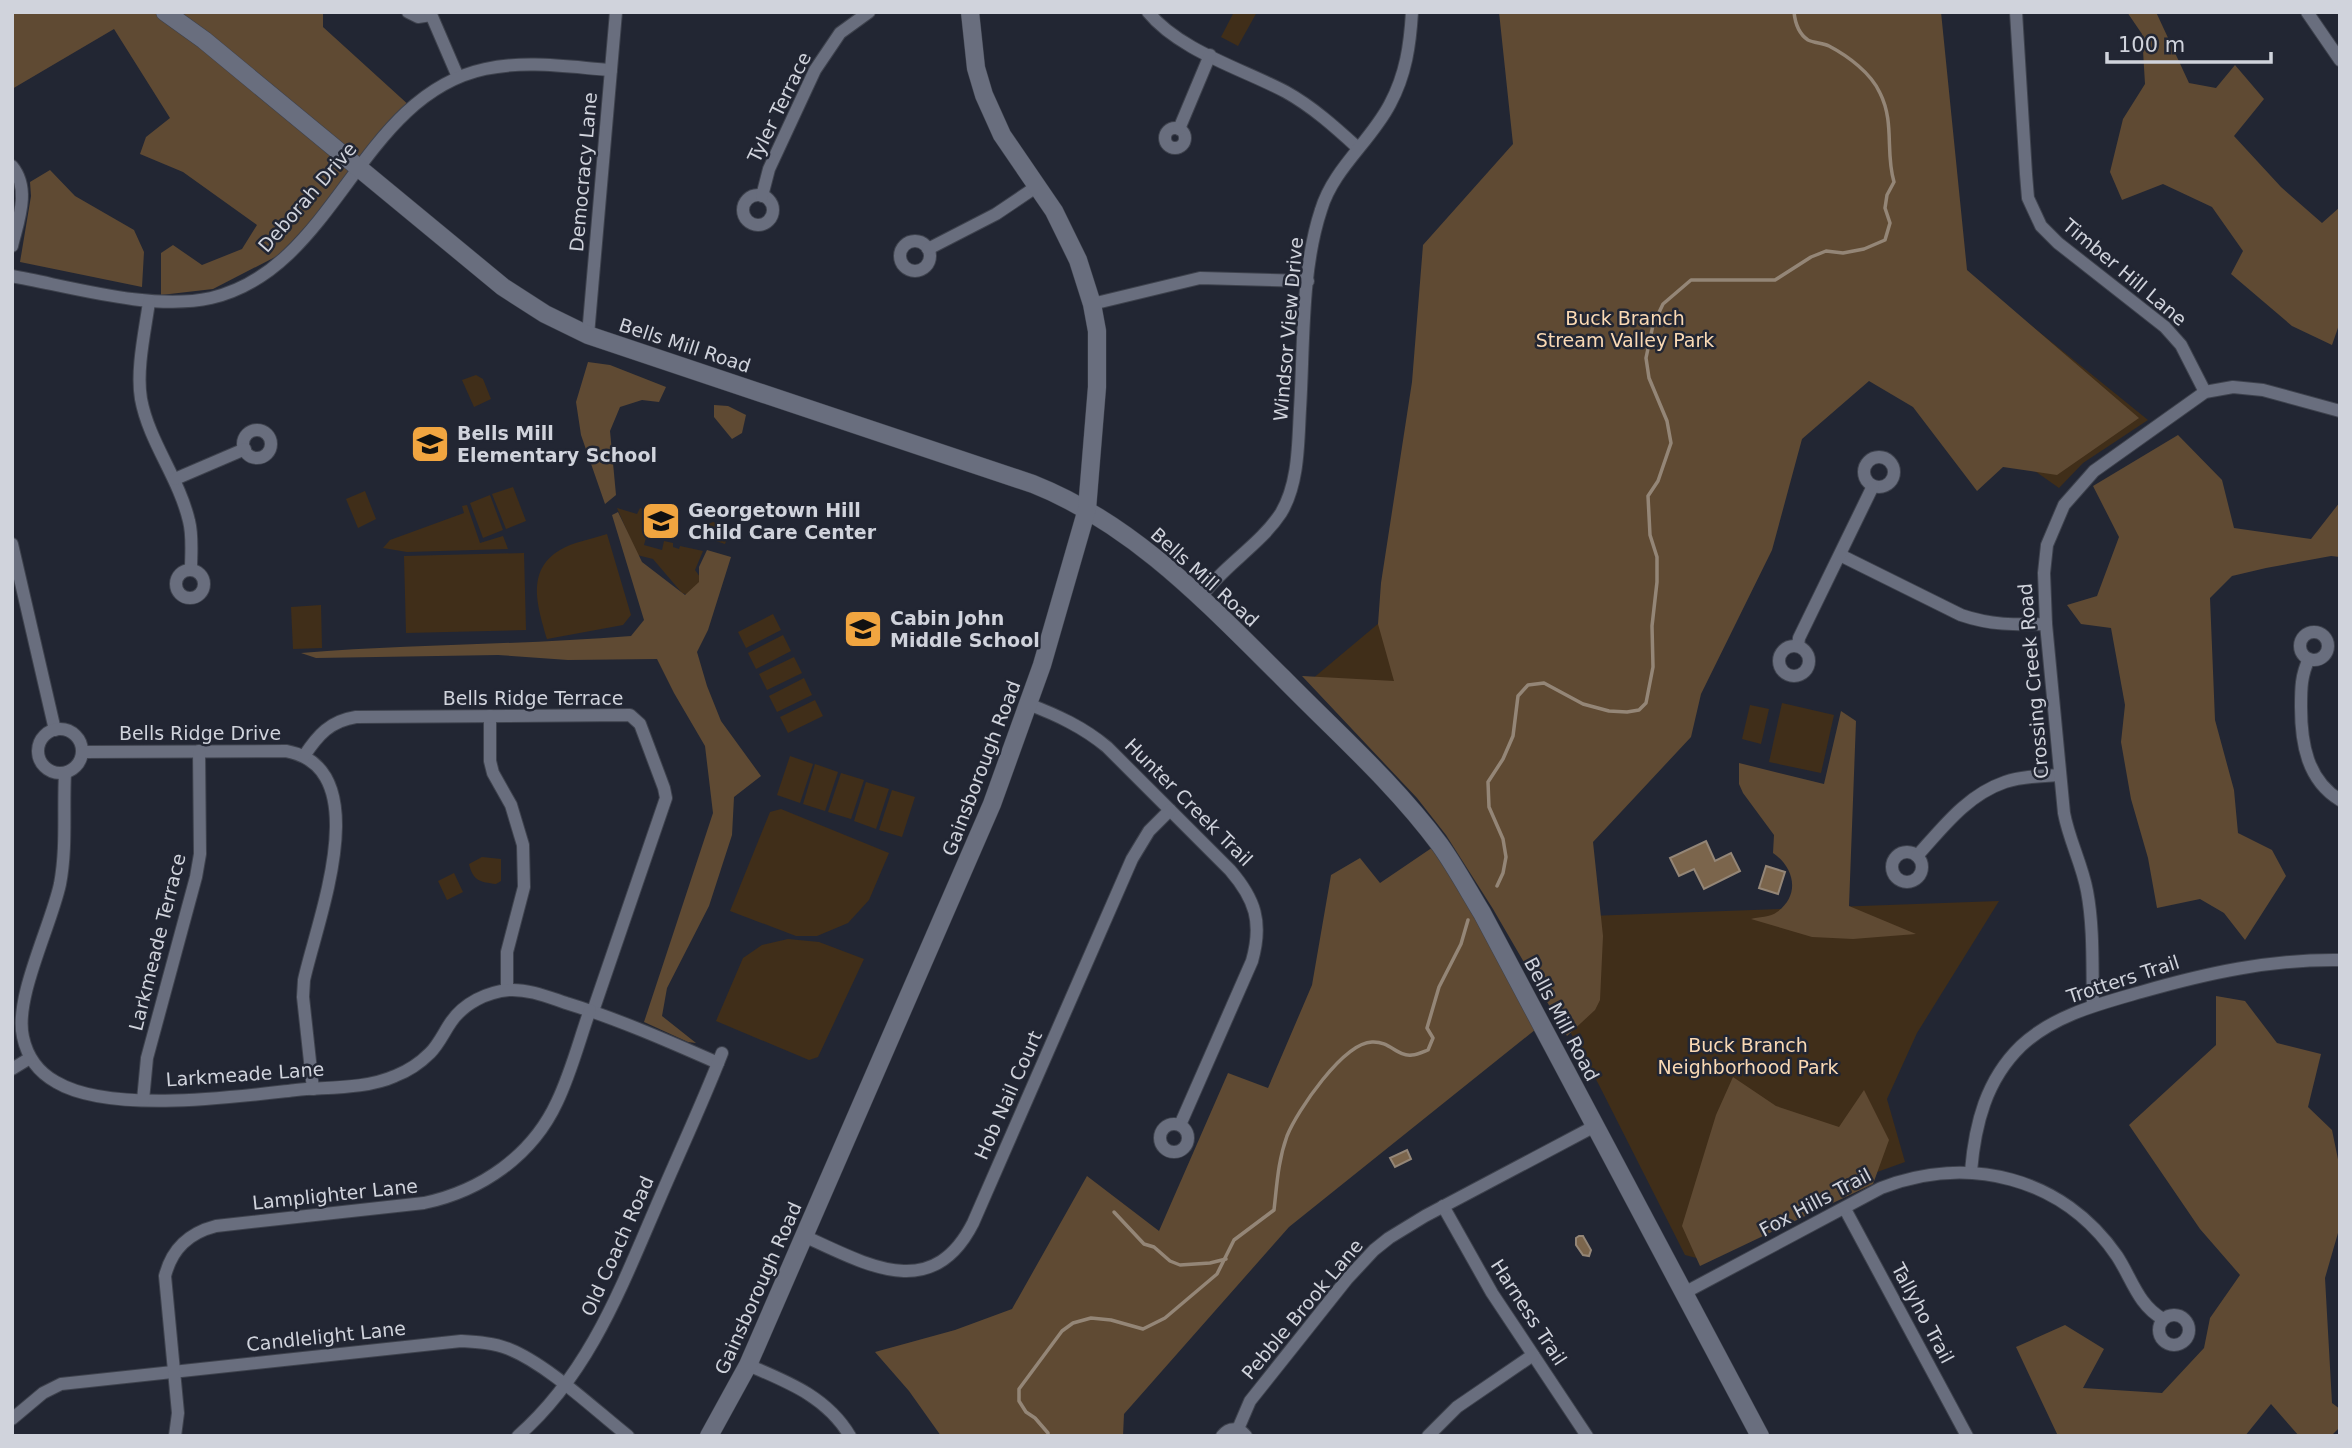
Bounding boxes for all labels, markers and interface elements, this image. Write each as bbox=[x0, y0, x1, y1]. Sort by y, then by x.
scale bar bbox=[2107, 21, 2272, 65]
text: 100 m bbox=[2118, 33, 2185, 57]
street label: Tyler Terrace bbox=[742, 48, 815, 167]
street label: Democracy Lane bbox=[565, 91, 601, 253]
street label: Deborah Drive bbox=[253, 138, 361, 256]
street label: Timber Hill Lane bbox=[2058, 213, 2191, 330]
street label: Windsor View Drive bbox=[1269, 236, 1307, 422]
park label: Buck Branch Stream Valley Park bbox=[1536, 307, 1714, 351]
street label: Bells Mill Road bbox=[616, 313, 754, 377]
place label: Bells Mill Elementary School bbox=[457, 422, 657, 466]
school or university icon: Bells Mill Elementary School bbox=[409, 423, 451, 465]
place label: Georgetown Hill Child Care Center bbox=[688, 499, 877, 543]
school or university icon: Georgetown Hill Child Care Center bbox=[640, 500, 682, 542]
street label: Bells Mill Road bbox=[1147, 523, 1263, 631]
street label: Crossing Creek Road bbox=[2013, 582, 2053, 780]
place label: Cabin John Middle School bbox=[890, 607, 1040, 651]
school or university icon: Cabin John Middle School bbox=[842, 608, 884, 650]
street label: Gainsborough Road bbox=[937, 677, 1025, 859]
street label: Bells Ridge Terrace bbox=[443, 687, 623, 709]
street label: Bells Ridge Drive bbox=[119, 722, 281, 744]
street label: Hunter Creek Trail bbox=[1121, 734, 1257, 870]
street label: Larkmeade Terrace bbox=[124, 851, 190, 1033]
street label: Trotters Trail bbox=[2063, 950, 2182, 1008]
street label: Bells Mill Road bbox=[1520, 953, 1604, 1085]
street label: Hob Nail Court bbox=[970, 1027, 1046, 1163]
park label: Buck Branch Neighborhood Park bbox=[1658, 1034, 1838, 1078]
street label: Larkmeade Lane bbox=[165, 1057, 325, 1091]
street label: Fox Hills Trail bbox=[1755, 1163, 1875, 1241]
street label: Old Coach Road bbox=[576, 1173, 658, 1319]
street label: Lamplighter Lane bbox=[251, 1174, 419, 1214]
street label: Gainsborough Road bbox=[710, 1198, 806, 1378]
street label: Pebble Brook Lane bbox=[1237, 1234, 1367, 1384]
street label: Harness Trail bbox=[1487, 1255, 1571, 1369]
street label: Tallyho Trail bbox=[1887, 1258, 1959, 1367]
street label: Candlelight Lane bbox=[245, 1317, 407, 1355]

